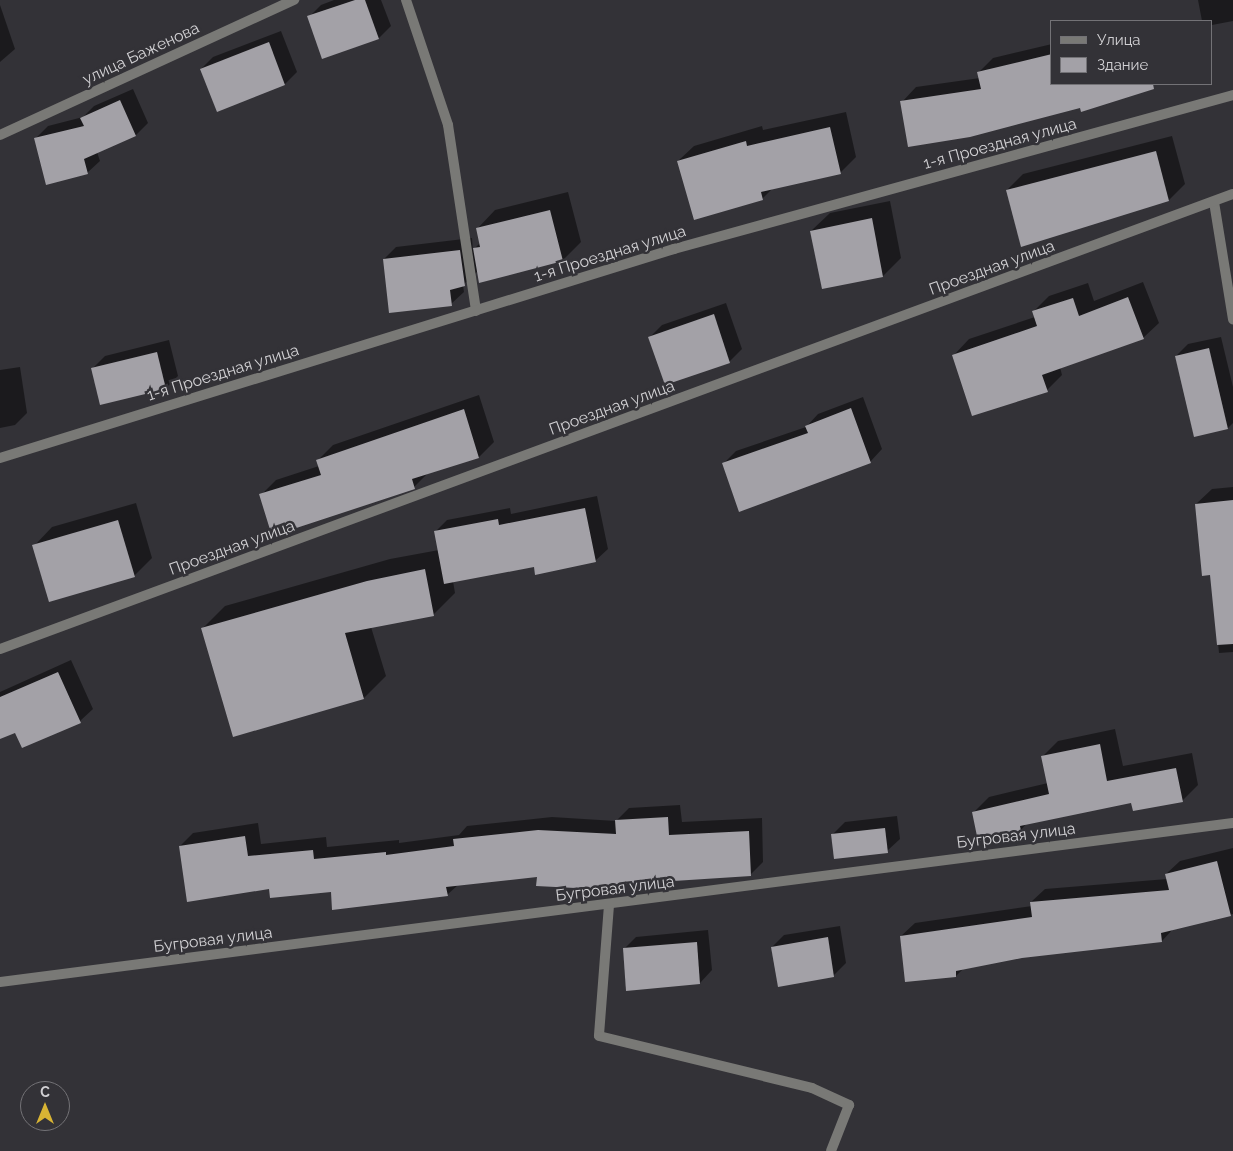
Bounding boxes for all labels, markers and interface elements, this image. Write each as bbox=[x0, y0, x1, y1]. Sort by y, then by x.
street label: улица Баженова bbox=[80, 19, 202, 89]
legend bbox=[1050, 20, 1213, 85]
text: Улица bbox=[1097, 31, 1141, 49]
text: Здание bbox=[1097, 56, 1148, 74]
street label: 1-я Проездная улица bbox=[921, 114, 1079, 174]
street label: 1-я Проездная улица bbox=[532, 222, 688, 286]
street label: Проездная улица bbox=[926, 236, 1058, 300]
street label: 1-я Проездная улица bbox=[145, 341, 301, 405]
street label: Проездная улица bbox=[546, 376, 678, 440]
street label: Проездная улица bbox=[166, 516, 298, 580]
street label: Бугровая улица bbox=[955, 819, 1077, 853]
street label: Бугровая улица bbox=[554, 872, 676, 906]
street label: Бугровая улица bbox=[152, 923, 274, 957]
north arrow bbox=[20, 1081, 70, 1131]
text: С bbox=[40, 1084, 50, 1100]

